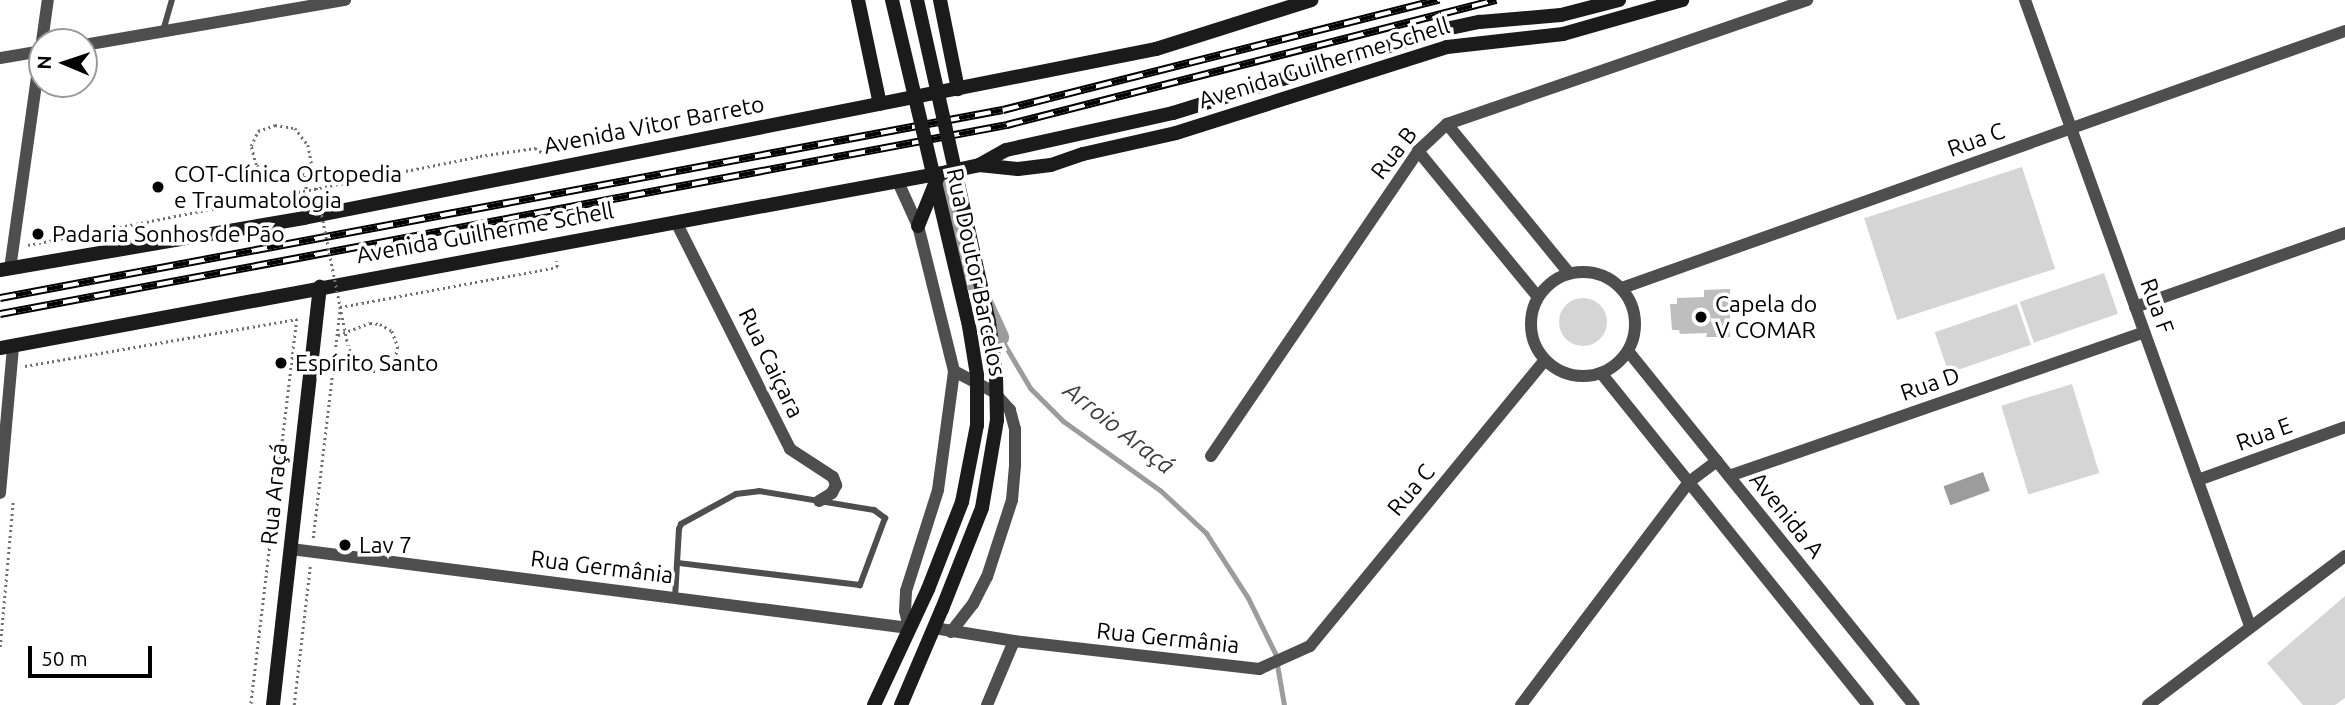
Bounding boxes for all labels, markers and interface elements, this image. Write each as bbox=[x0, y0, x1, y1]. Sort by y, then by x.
street label: Avenida Guilherme Schell bbox=[1195, 12, 1453, 114]
north arrow bbox=[28, 28, 98, 98]
text: N bbox=[33, 55, 55, 70]
street label: Avenida Vitor Barreto bbox=[541, 90, 767, 160]
street label: Rua C bbox=[1944, 117, 2008, 163]
street label: Rua B bbox=[1365, 121, 1423, 185]
place label: COT-Clínica Ortopedia e Traumatologia bbox=[174, 160, 402, 214]
street label: Rua Doutor Barcelos bbox=[940, 166, 1012, 378]
marker: COT-Clínica Ortopedia e Traumatologia bbox=[148, 177, 168, 197]
street label: Avenida Guilherme Schell bbox=[354, 197, 616, 269]
place label: Padaria Sonhos de Pão bbox=[52, 220, 285, 248]
marker: Padaria Sonhos de Pão bbox=[30, 226, 46, 242]
street label: Rua F bbox=[2134, 275, 2180, 337]
place label: Capela do V COMAR bbox=[1715, 290, 1817, 344]
street label: Rua Caiçara bbox=[733, 303, 809, 423]
marker: Capela do V COMAR bbox=[1693, 309, 1709, 325]
place label: Espírito Santo bbox=[295, 349, 438, 377]
marker: Espírito Santo bbox=[273, 355, 289, 371]
street label: Rua D bbox=[1897, 361, 1963, 407]
water label: Arroio Araçá bbox=[1058, 376, 1180, 480]
street label: Rua E bbox=[2232, 411, 2296, 457]
street label: Rua Araçá bbox=[255, 442, 293, 546]
street label: Rua C bbox=[1382, 459, 1440, 521]
street label: Avenida A bbox=[1744, 466, 1830, 564]
place label: Lav 7 bbox=[359, 531, 412, 559]
marker: Lav 7 bbox=[337, 537, 353, 553]
street label: Rua Germânia bbox=[529, 545, 675, 589]
street label: Rua Germânia bbox=[1095, 617, 1241, 659]
scale bar bbox=[32, 632, 156, 676]
text: 50 m bbox=[41, 646, 88, 670]

